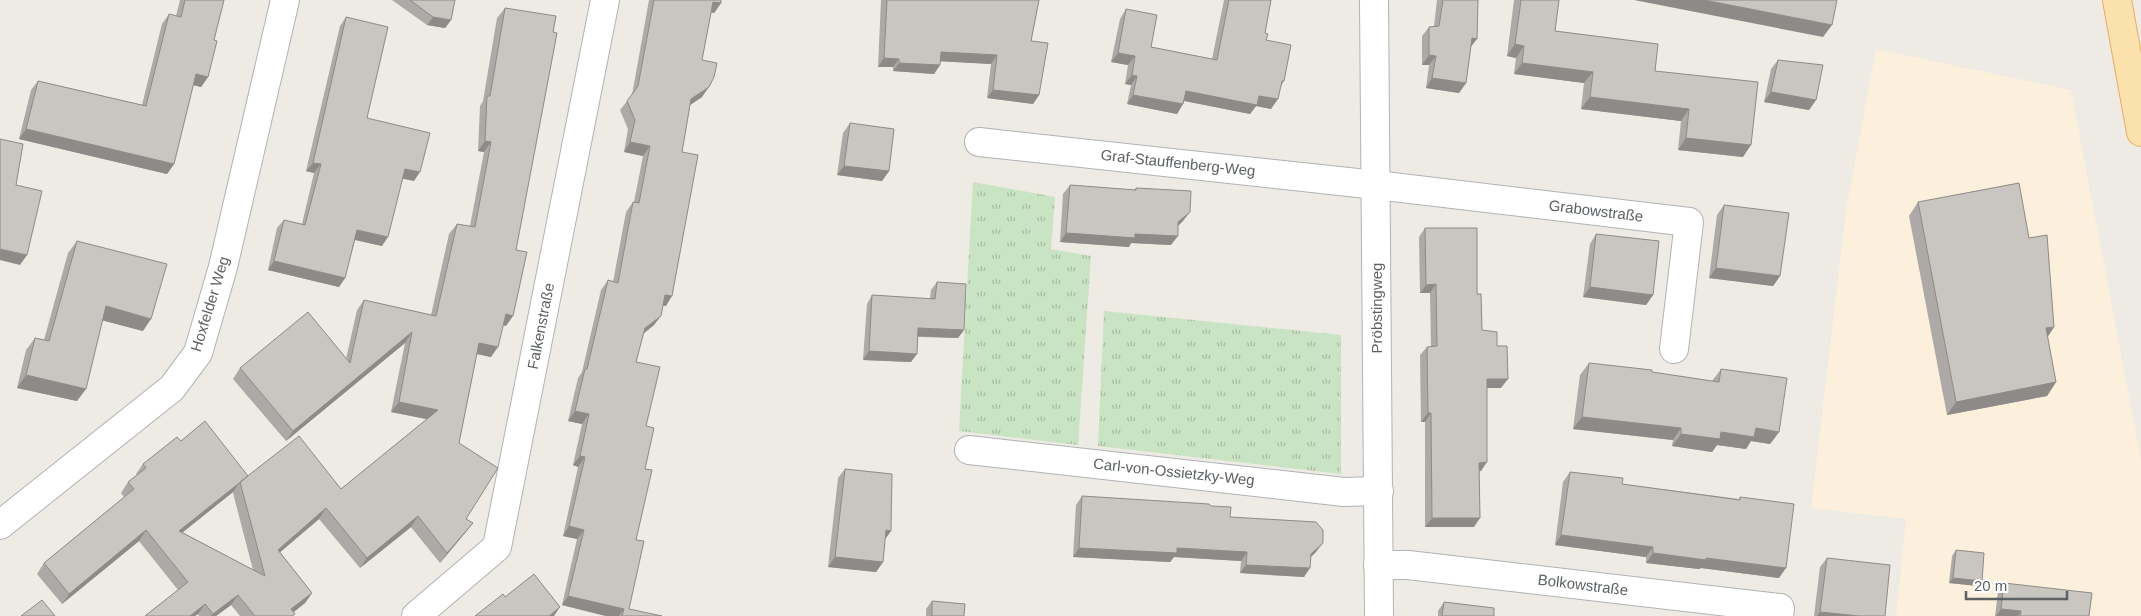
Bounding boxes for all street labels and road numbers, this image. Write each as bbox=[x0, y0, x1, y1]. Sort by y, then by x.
street label: Graf-Stauffenberg-Weg bbox=[1100, 146, 1256, 179]
street label: Grabowstraße bbox=[1548, 196, 1644, 225]
street label: Hoxfelder Weg bbox=[187, 254, 232, 354]
street label: Pröbstingweg bbox=[1368, 263, 1385, 353]
street label: Falkenstraße bbox=[524, 281, 557, 370]
street label: Carl-von-Ossietzky-Weg bbox=[1092, 455, 1256, 488]
street label: Bolkowstraße bbox=[1537, 571, 1629, 598]

